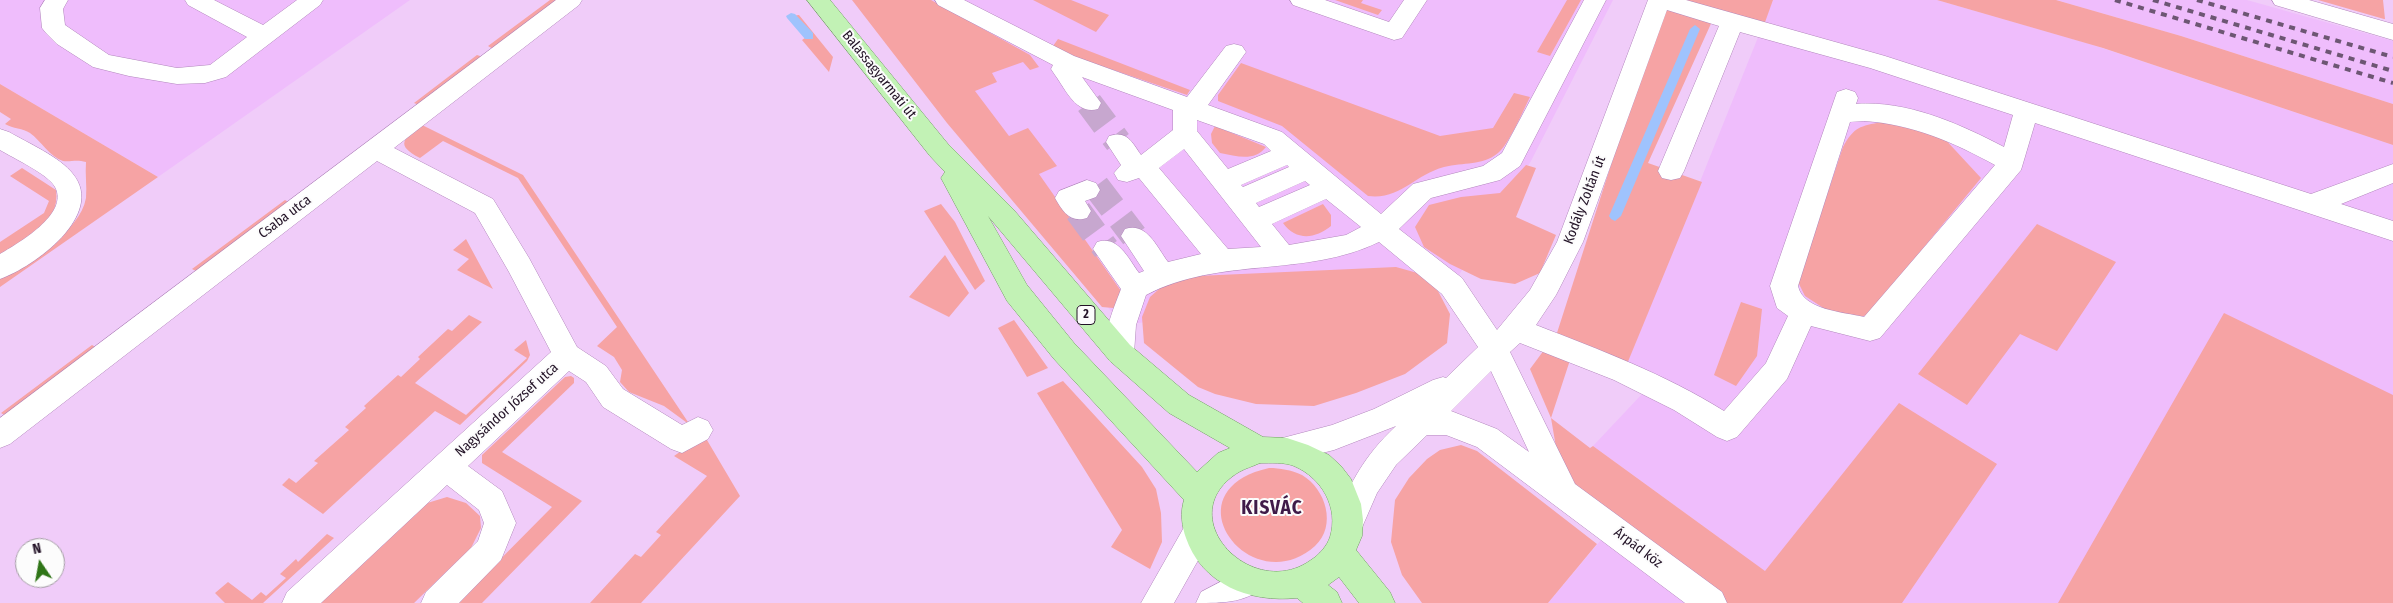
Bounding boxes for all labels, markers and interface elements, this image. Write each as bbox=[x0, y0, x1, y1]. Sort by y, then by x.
street label: Balassagyarmati út bbox=[838, 28, 920, 122]
street label: Kodály Zoltán út bbox=[1560, 154, 1610, 246]
street label: Csaba utca bbox=[255, 192, 315, 242]
road number: 2 bbox=[1077, 306, 1095, 324]
street label: Nagysándor József utca bbox=[452, 359, 562, 461]
district label: KISVÁC bbox=[1241, 498, 1303, 520]
street label: Árpád köz bbox=[1610, 524, 1666, 572]
north arrow bbox=[15, 538, 65, 588]
text: N bbox=[31, 540, 43, 558]

